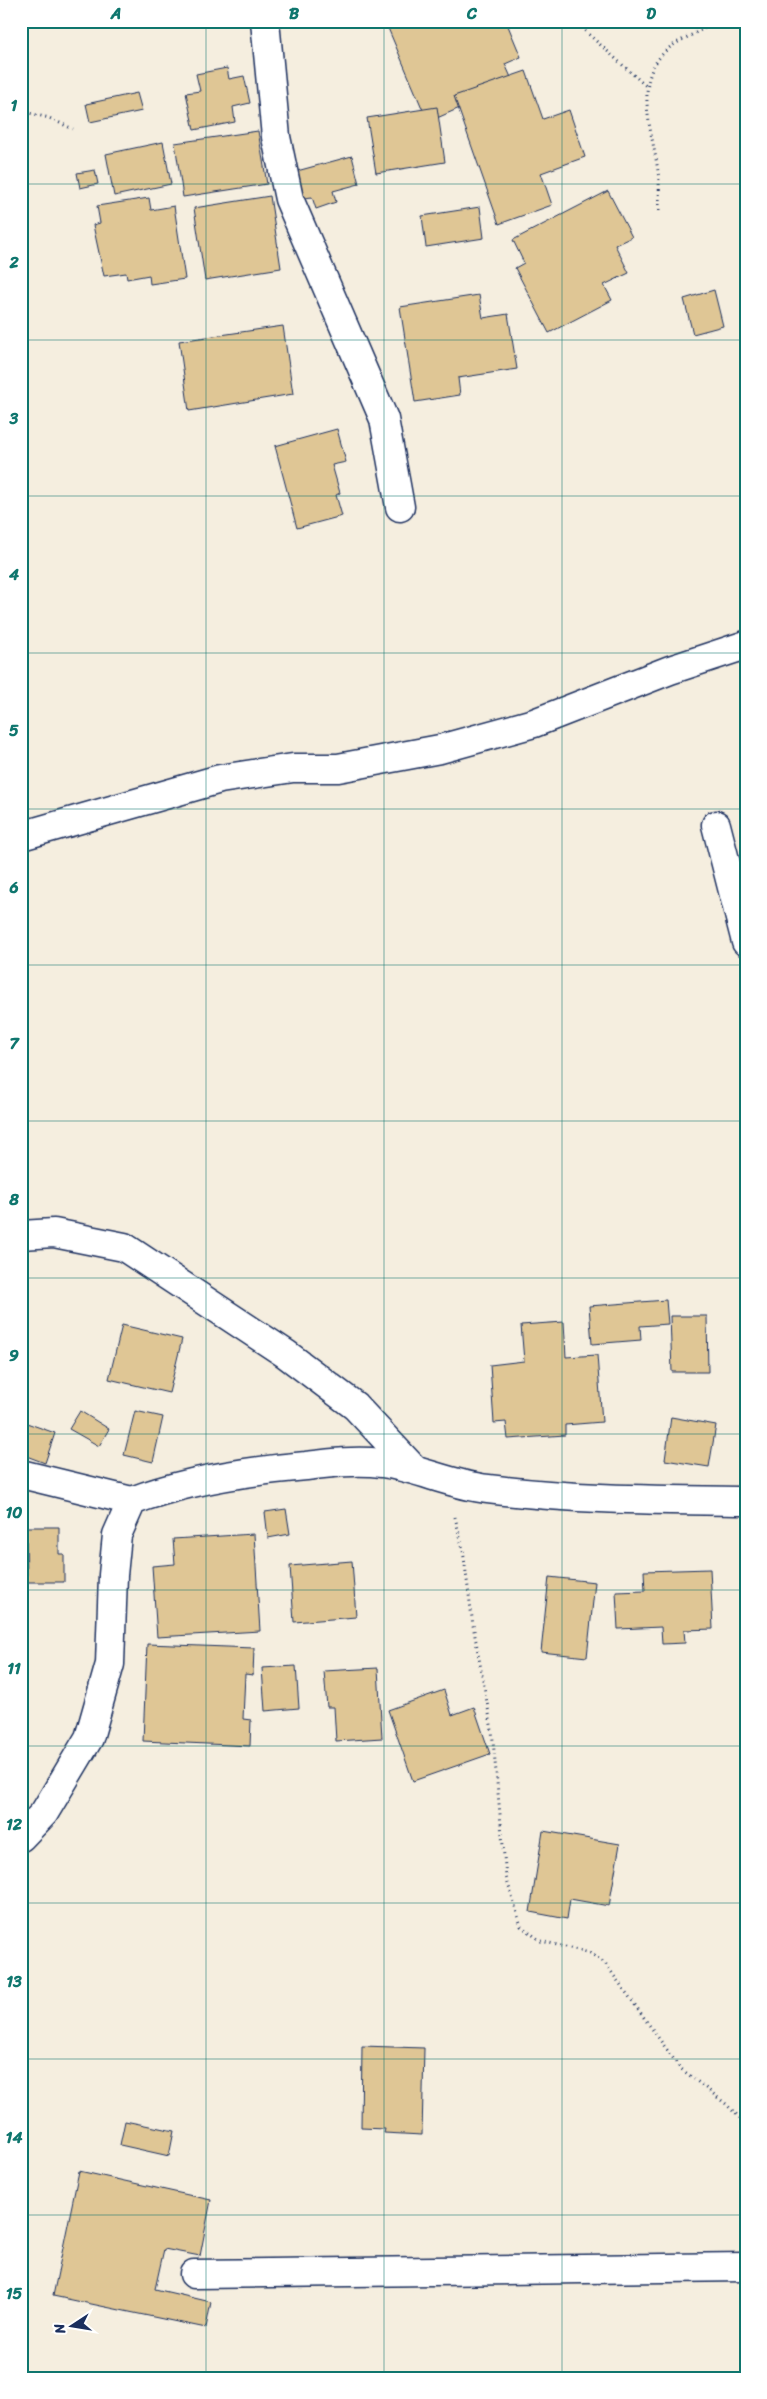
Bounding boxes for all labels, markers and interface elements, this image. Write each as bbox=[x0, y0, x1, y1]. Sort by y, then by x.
text: A bbox=[110, 0, 121, 28]
text: B bbox=[289, 0, 300, 28]
text: C bbox=[466, 0, 478, 28]
text: D bbox=[646, 0, 656, 28]
text: 1 bbox=[11, 91, 18, 120]
text: 2 bbox=[8, 248, 19, 277]
text: 3 bbox=[9, 404, 19, 433]
text: 4 bbox=[8, 560, 19, 589]
text: 5 bbox=[9, 716, 19, 745]
text: 6 bbox=[8, 873, 19, 902]
text: 7 bbox=[9, 1029, 20, 1058]
text: 8 bbox=[8, 1185, 19, 1214]
text: 9 bbox=[9, 1341, 19, 1370]
text: 10 bbox=[6, 1498, 22, 1527]
text: 11 bbox=[7, 1654, 21, 1683]
text: 12 bbox=[6, 1810, 23, 1839]
text: 13 bbox=[6, 1967, 22, 1996]
text: 14 bbox=[6, 2123, 22, 2152]
text: 15 bbox=[6, 2279, 23, 2308]
north arrow bbox=[48, 2302, 98, 2352]
text: N bbox=[46, 2321, 73, 2337]

